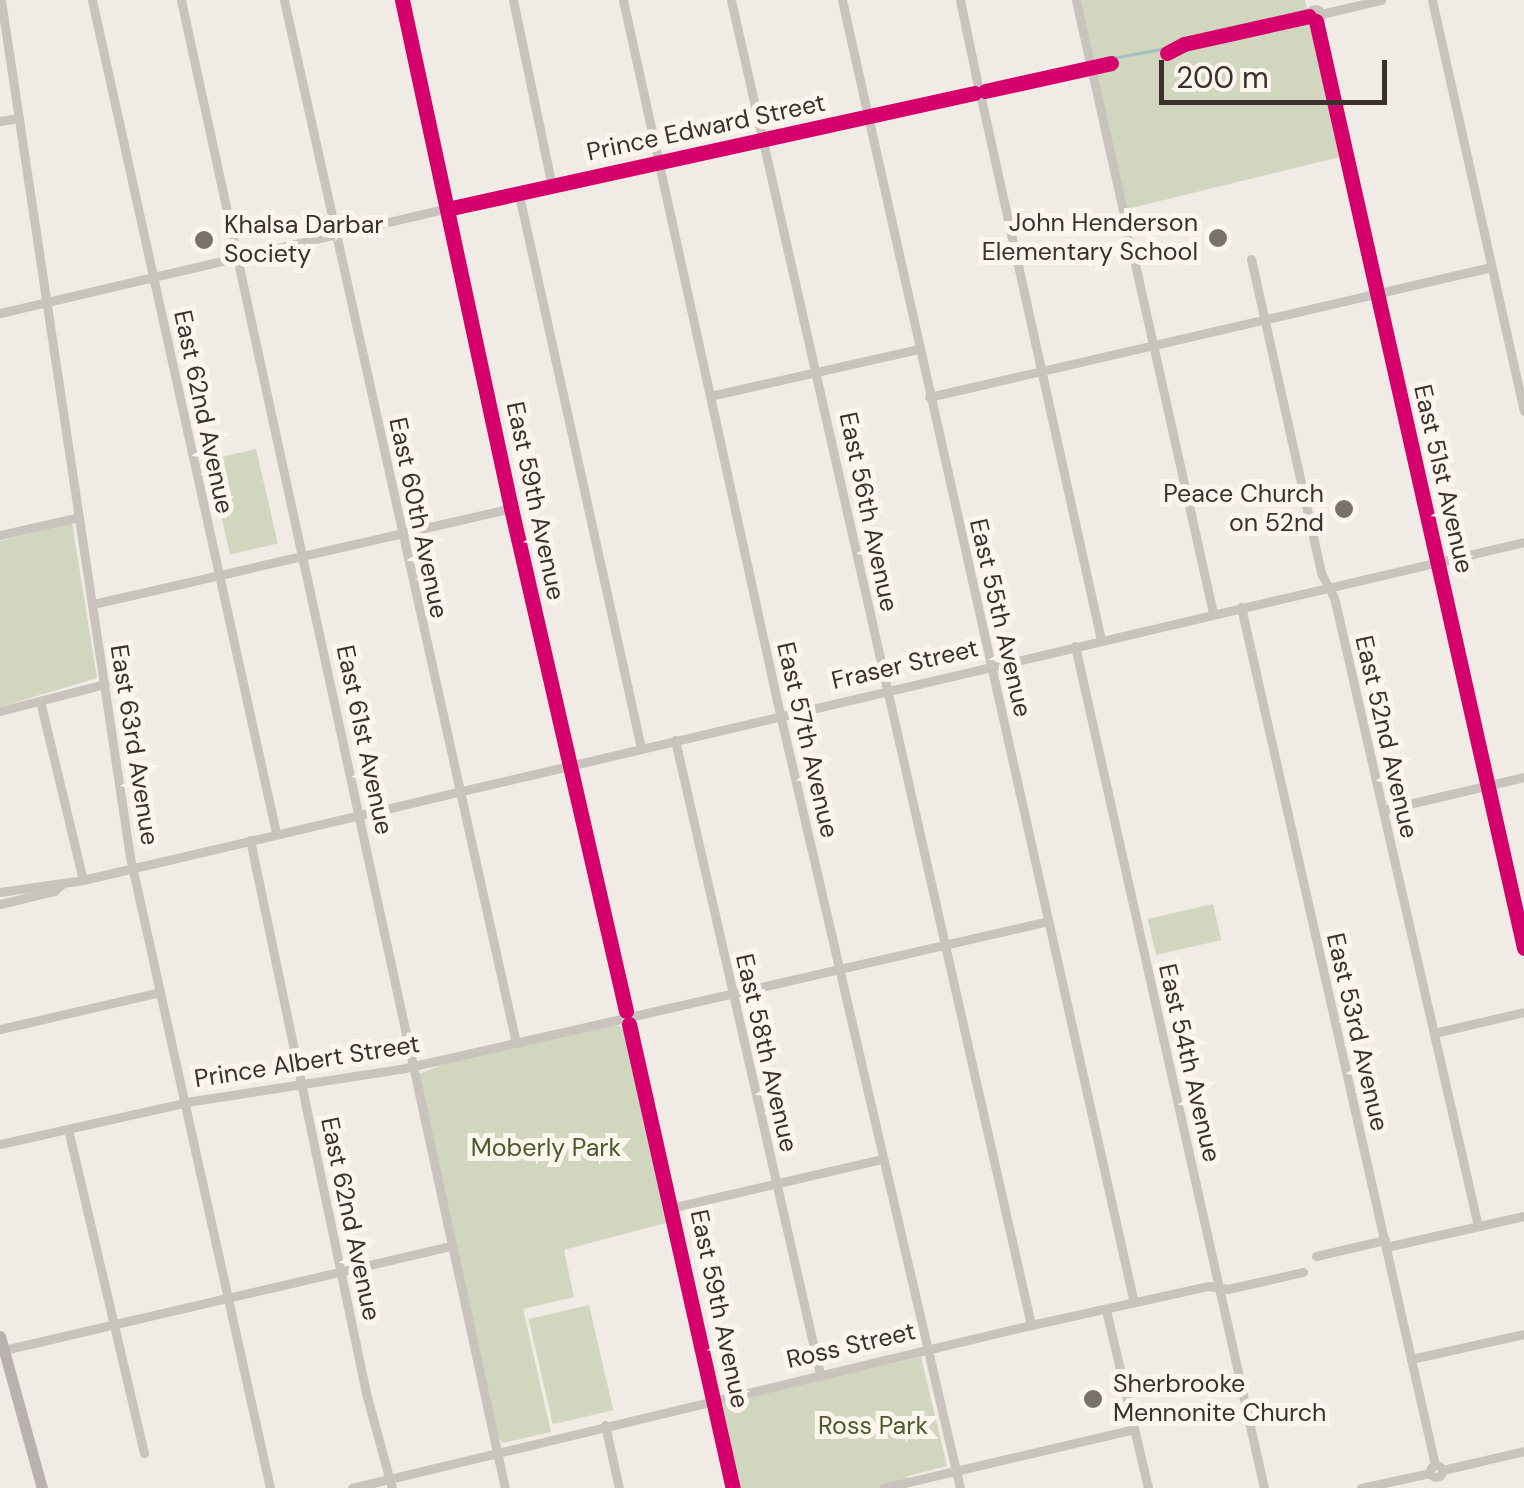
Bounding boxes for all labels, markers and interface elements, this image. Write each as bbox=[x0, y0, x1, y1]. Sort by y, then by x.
scale bar bbox=[1164, 40, 1392, 102]
text: 200 m bbox=[1176, 58, 1269, 97]
street label: Prince Edward Street bbox=[584, 88, 828, 168]
place label: John Henderson Elementary School bbox=[982, 209, 1198, 268]
place label: Khalsa Darbar Society bbox=[224, 211, 383, 270]
marker: John Henderson Elementary School bbox=[1207, 227, 1229, 249]
marker: Khalsa Darbar Society bbox=[193, 229, 215, 251]
street label: East 62nd Avenue bbox=[167, 308, 239, 516]
street label: East 51st Avenue bbox=[1407, 382, 1479, 576]
street label: East 59th Avenue bbox=[499, 399, 571, 603]
street label: East 56th Avenue bbox=[832, 410, 904, 614]
street label: East 60th Avenue bbox=[382, 415, 454, 621]
place label: Peace Church on 52nd bbox=[1163, 480, 1324, 539]
marker: Peace Church on 52nd bbox=[1333, 498, 1355, 520]
street label: East 55th Avenue bbox=[963, 516, 1037, 720]
street label: East 52nd Avenue bbox=[1348, 633, 1424, 841]
street label: Fraser Street bbox=[829, 634, 981, 696]
street label: East 57th Avenue bbox=[770, 639, 844, 841]
street label: East 61st Avenue bbox=[329, 642, 399, 838]
street label: East 63rd Avenue bbox=[103, 643, 165, 847]
street label: East 53rd Avenue bbox=[1320, 930, 1394, 1134]
street label: East 58th Avenue bbox=[729, 951, 803, 1155]
street label: East 54th Avenue bbox=[1152, 961, 1226, 1165]
street label: Prince Albert Street bbox=[192, 1029, 422, 1095]
street label: East 62nd Avenue bbox=[314, 1115, 386, 1323]
park label: Moberly Park bbox=[471, 1133, 621, 1163]
street label: East 59th Avenue bbox=[683, 1207, 755, 1411]
street label: Ross Street bbox=[784, 1317, 918, 1375]
place label: Sherbrooke Mennonite Church bbox=[1113, 1370, 1326, 1429]
marker: Sherbrooke Mennonite Church bbox=[1082, 1388, 1104, 1410]
park label: Ross Park bbox=[818, 1411, 928, 1441]

